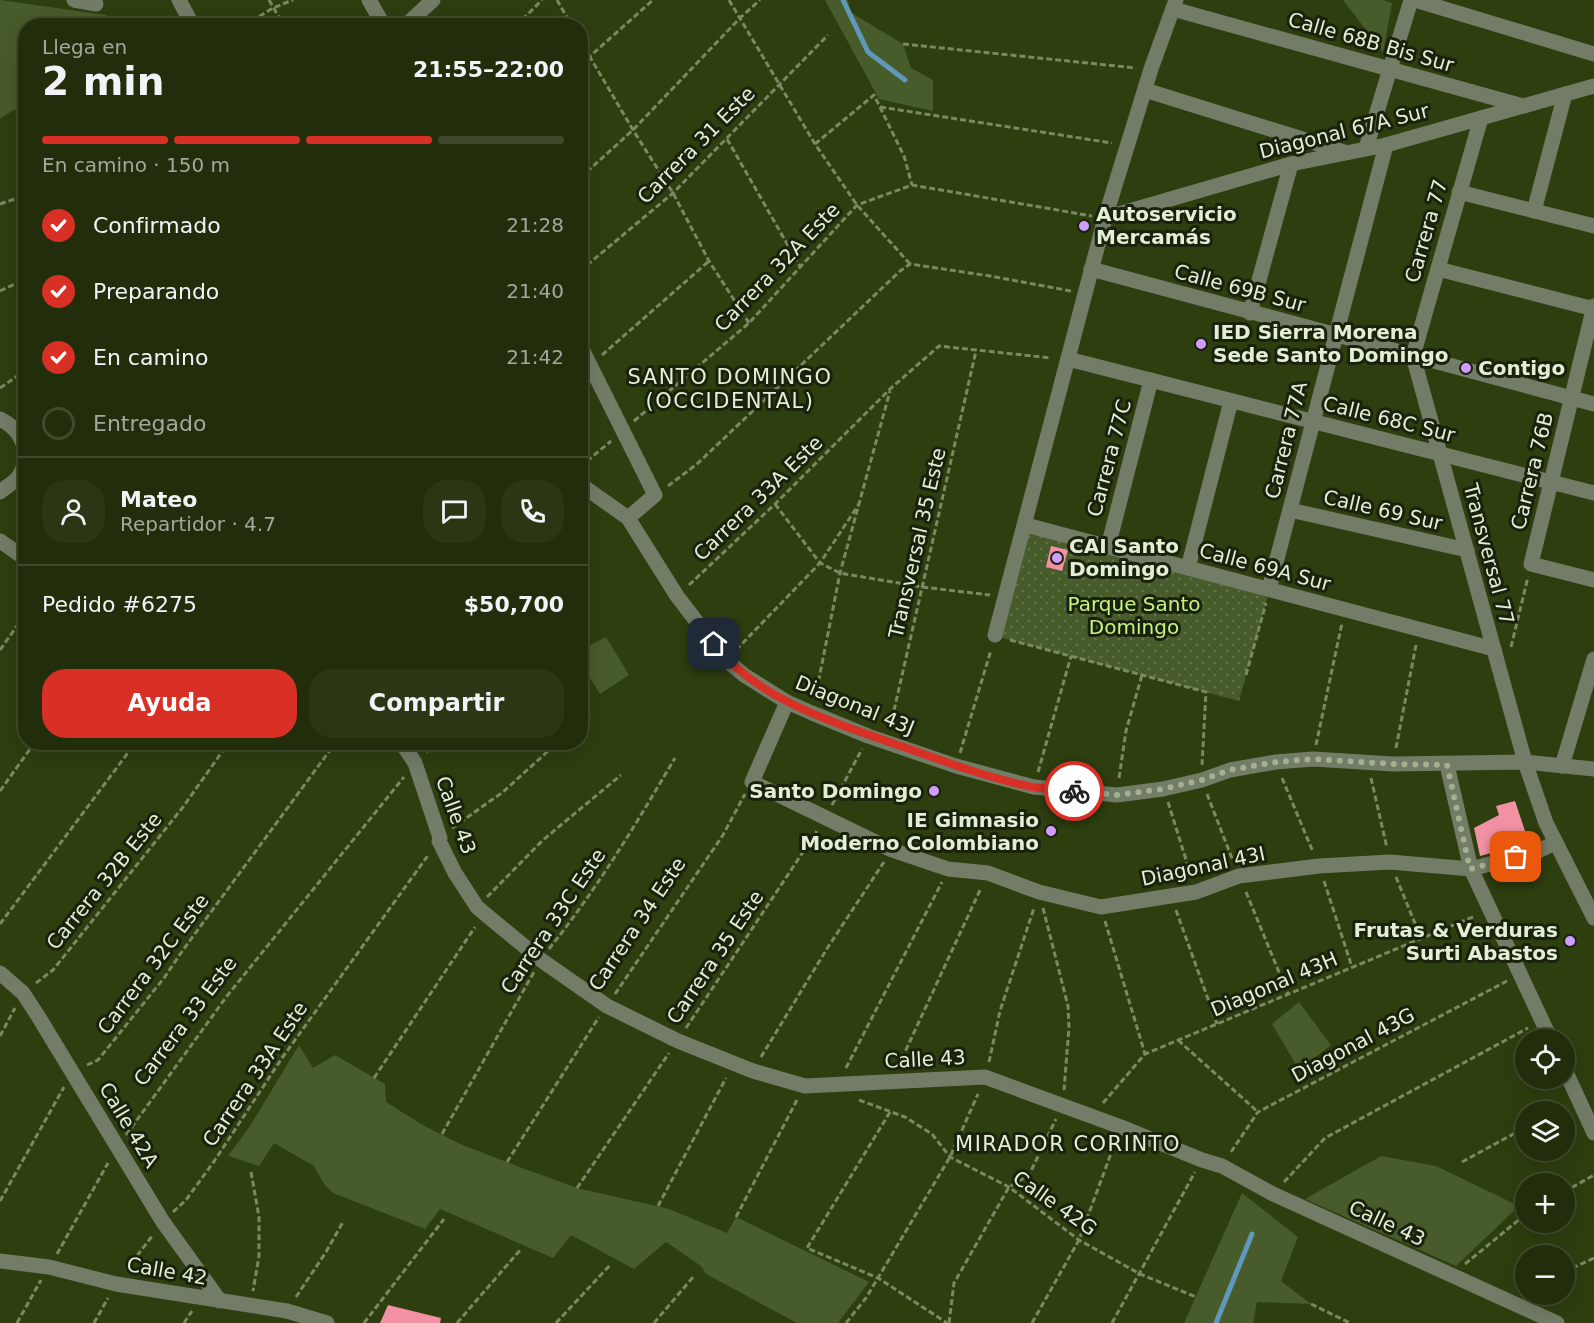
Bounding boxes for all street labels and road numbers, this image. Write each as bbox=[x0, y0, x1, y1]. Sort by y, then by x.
street label: Calle 68B Bis Sur bbox=[1285, 7, 1457, 77]
street label: Carrera 31 Este bbox=[632, 81, 760, 209]
street label: Diagonal 67A Sur bbox=[1257, 98, 1432, 164]
street label: Carrera 77 bbox=[1400, 177, 1452, 285]
street label: Carrera 32A Este bbox=[709, 198, 845, 336]
street label: Calle 69B Sur bbox=[1172, 259, 1309, 317]
street label: Carrera 77A bbox=[1260, 379, 1312, 501]
street label: Calle 68C Sur bbox=[1320, 391, 1458, 447]
street label: Carrera 77C bbox=[1082, 397, 1136, 519]
street label: Carrera 76B bbox=[1506, 410, 1558, 532]
street label: Carrera 33A Este bbox=[689, 430, 827, 566]
street label: Transversal 35 Este bbox=[883, 445, 951, 642]
street label: Transversal 77 bbox=[1458, 480, 1519, 627]
street label: Calle 69 Sur bbox=[1321, 485, 1446, 536]
street label: Calle 69A Sur bbox=[1197, 538, 1334, 596]
street label: Diagonal 43J bbox=[792, 670, 918, 740]
street label: Calle 43 bbox=[431, 773, 481, 857]
street label: Carrera 32B Este bbox=[41, 807, 167, 955]
street label: Diagonal 43I bbox=[1139, 841, 1267, 891]
street label: Carrera 33C Este bbox=[496, 844, 610, 998]
street label: Carrera 34 Este bbox=[583, 853, 691, 995]
street label: Carrera 35 Este bbox=[661, 886, 769, 1028]
street label: Carrera 32C Este bbox=[92, 889, 214, 1039]
street label: Diagonal 43H bbox=[1207, 946, 1341, 1022]
street label: Carrera 33 Este bbox=[128, 951, 242, 1091]
street label: Carrera 33A Este bbox=[198, 997, 312, 1151]
street label: Diagonal 43G bbox=[1287, 1002, 1419, 1088]
street label: Calle 43 bbox=[884, 1045, 966, 1073]
street label: Calle 42A bbox=[94, 1078, 164, 1172]
street label: Calle 42G bbox=[1008, 1165, 1102, 1241]
street label: Calle 43 bbox=[1345, 1195, 1429, 1251]
street label: Calle 42 bbox=[125, 1252, 209, 1290]

